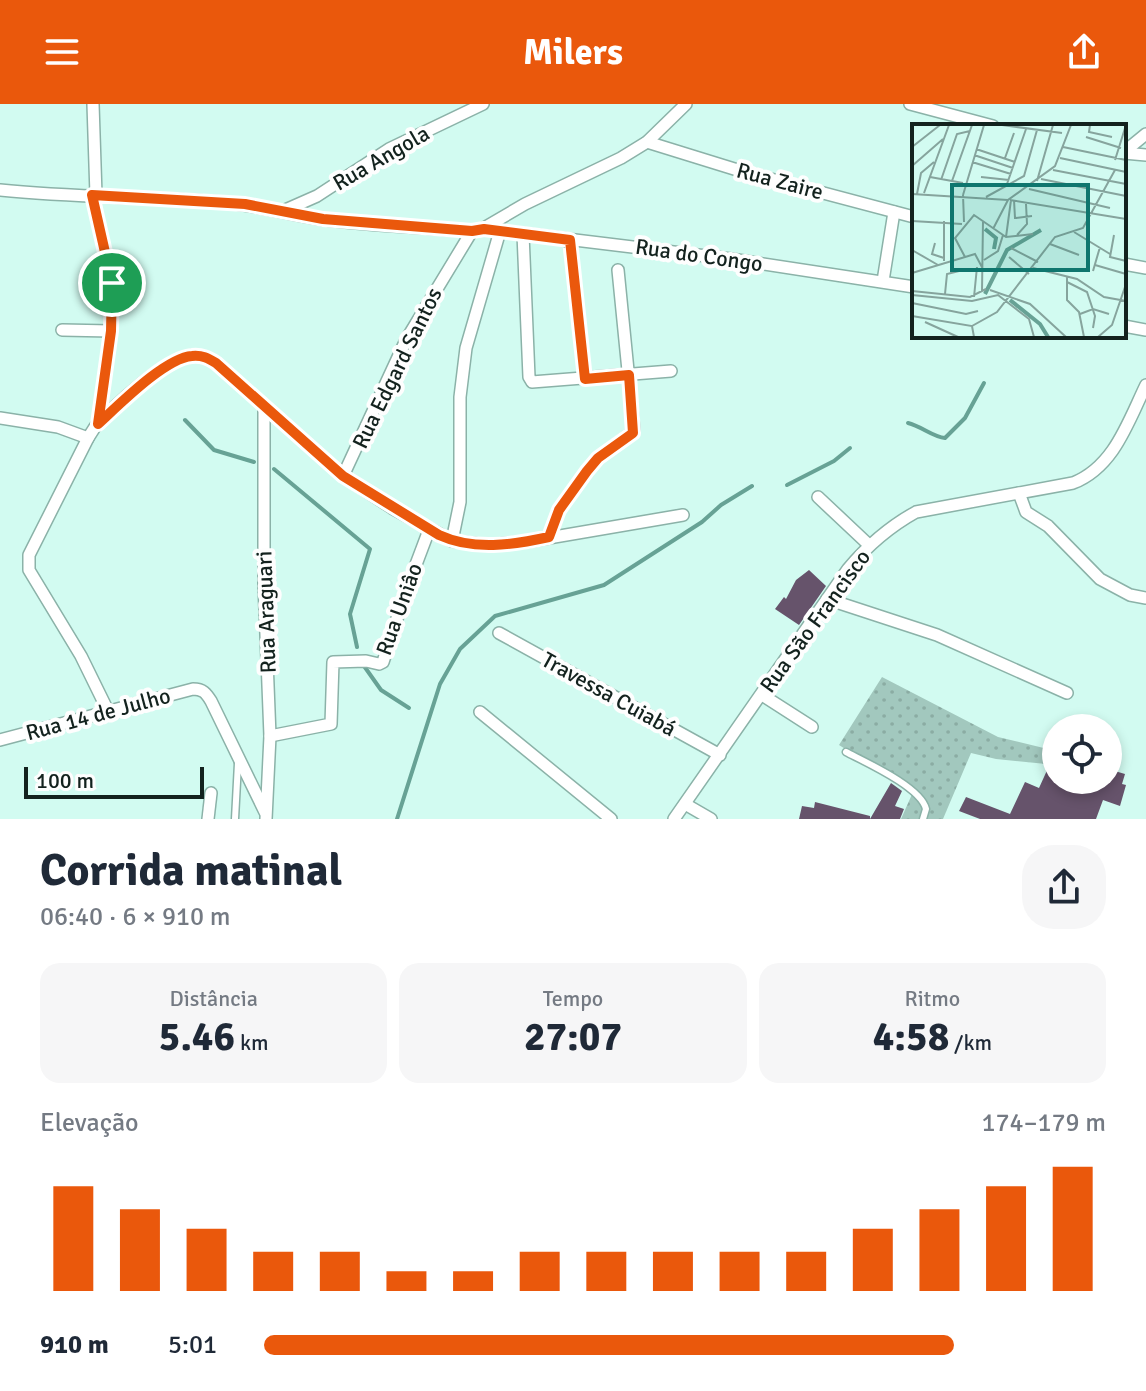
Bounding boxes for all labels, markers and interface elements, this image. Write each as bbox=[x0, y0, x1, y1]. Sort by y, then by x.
icon: menu bbox=[40, 30, 84, 74]
text: Milers bbox=[523, 30, 623, 75]
icon: share bbox=[1062, 30, 1106, 74]
street label: Rua Angola bbox=[328, 120, 434, 196]
inset map bbox=[912, 124, 1126, 338]
street label: Rua Zaire bbox=[734, 156, 826, 206]
street label: Rua do Congo bbox=[634, 233, 764, 277]
pin bbox=[78, 249, 146, 317]
icon: arrive bbox=[90, 261, 134, 305]
street label: Rua Edgard Santos bbox=[346, 283, 448, 453]
street label: Rua São Francisco bbox=[754, 544, 876, 698]
street label: Rua Araguari bbox=[250, 550, 282, 674]
street label: Rua Uniâo bbox=[370, 559, 428, 659]
street label: Travessa Cuiabá bbox=[537, 646, 681, 742]
street label: Rua 14 de Julho bbox=[23, 682, 173, 746]
map controls bbox=[1042, 714, 1122, 794]
button: locate bbox=[1042, 714, 1122, 794]
scale bar bbox=[24, 763, 204, 799]
text: 100 m bbox=[36, 767, 94, 794]
text: Corrida matinal bbox=[40, 844, 342, 898]
button: share bbox=[1022, 845, 1106, 929]
text: 06:40 · 6 × 910 m bbox=[40, 901, 231, 933]
text: Distância bbox=[169, 985, 258, 1012]
text: Tempo bbox=[543, 985, 603, 1012]
text: Ritmo bbox=[904, 985, 960, 1012]
text: 5.46 bbox=[159, 1012, 235, 1062]
text: 27:07 bbox=[524, 1012, 622, 1062]
text: 4:58 bbox=[873, 1012, 949, 1062]
text: km bbox=[235, 1029, 269, 1056]
text: /km bbox=[949, 1029, 992, 1056]
text: Elevação bbox=[40, 1107, 139, 1139]
text: 174–179 m bbox=[982, 1107, 1106, 1139]
text: 910 m bbox=[40, 1329, 109, 1361]
text: 5:01 bbox=[168, 1329, 217, 1361]

